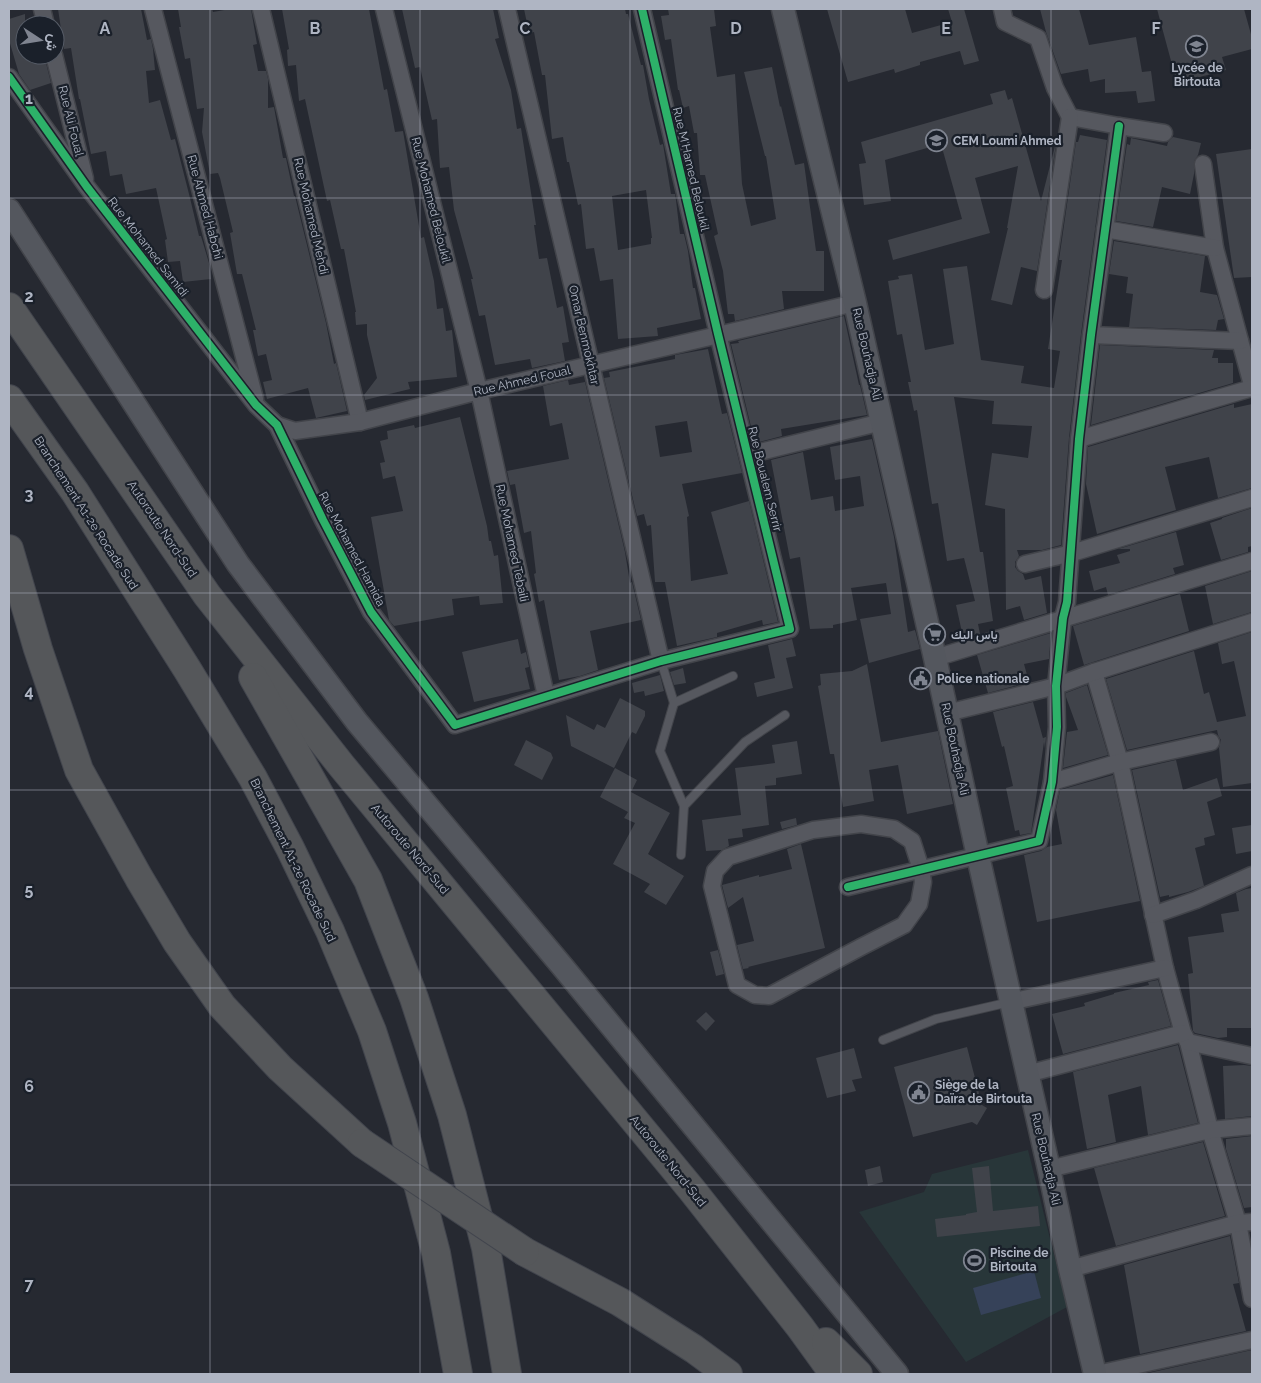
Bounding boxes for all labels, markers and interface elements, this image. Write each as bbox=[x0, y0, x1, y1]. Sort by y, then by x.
north arrow bbox=[15, 15, 65, 65]
text: A bbox=[100, 19, 111, 38]
text: B bbox=[310, 19, 321, 38]
text: C bbox=[520, 19, 531, 38]
text: D bbox=[730, 19, 742, 38]
text: E bbox=[941, 19, 951, 38]
text: F bbox=[1151, 19, 1161, 38]
text: ش bbox=[42, 33, 62, 53]
school or university icon: Lycée de Birtouta bbox=[1185, 35, 1209, 59]
place label: Lycée de Birtouta bbox=[1171, 61, 1223, 89]
street label: Rue Ali Foual bbox=[55, 84, 87, 159]
text: 1 bbox=[25, 89, 33, 108]
street label: Rue M'Hamed Beloukil bbox=[670, 106, 712, 233]
school or university icon: CEM Loumi Ahmed bbox=[925, 129, 949, 153]
place label: CEM Loumi Ahmed bbox=[953, 134, 1062, 148]
street label: Rue Mohamed Beloukil bbox=[409, 135, 454, 265]
street label: Rue Ahmed Habchi bbox=[184, 153, 226, 261]
street label: Rue Mohamed Mehdi bbox=[291, 156, 331, 276]
street label: Rue Mohamed Samidi bbox=[105, 195, 191, 299]
street label: Omar Benmokhtar bbox=[566, 284, 602, 387]
text: 2 bbox=[24, 287, 34, 306]
street label: Rue Bouhadja Ali bbox=[850, 307, 884, 401]
street label: Rue Ahmed Foual bbox=[472, 363, 573, 399]
street label: Rue Boualem Serrir bbox=[745, 425, 785, 534]
street label: Branchement A1-2e Rocade Sud bbox=[31, 434, 141, 592]
street label: Autoroute Nord-Sud bbox=[125, 478, 199, 580]
street label: Rue Mohamed Tebaili bbox=[493, 483, 531, 603]
text: 3 bbox=[25, 485, 34, 504]
street label: Rue Mohamed Hamida bbox=[316, 489, 388, 609]
supermarket icon: ياس اليك bbox=[923, 623, 947, 647]
place label: ياس اليك bbox=[951, 628, 998, 642]
public building icon: Police nationale bbox=[909, 667, 933, 691]
place label: Police nationale bbox=[937, 672, 1029, 686]
text: 4 bbox=[24, 682, 34, 701]
street label: Rue Bouhadja Ali bbox=[938, 701, 972, 797]
street label: Branchement A1-2e Rocade Sud bbox=[247, 776, 339, 944]
street label: Autoroute Nord-Sud bbox=[368, 801, 452, 897]
text: 5 bbox=[25, 880, 34, 899]
text: 6 bbox=[24, 1077, 34, 1096]
place label: Siège de la Daïra de Birtouta bbox=[935, 1078, 1032, 1106]
public building icon: Siège de la Daïra de Birtouta bbox=[907, 1080, 931, 1104]
street label: Rue Bouhadja Ali bbox=[1029, 1112, 1063, 1206]
street label: Autoroute Nord-Sud bbox=[627, 1113, 709, 1209]
place label: Piscine de Birtouta bbox=[990, 1246, 1049, 1274]
sports icon: Piscine de Birtouta bbox=[962, 1248, 986, 1272]
text: 7 bbox=[25, 1275, 34, 1294]

